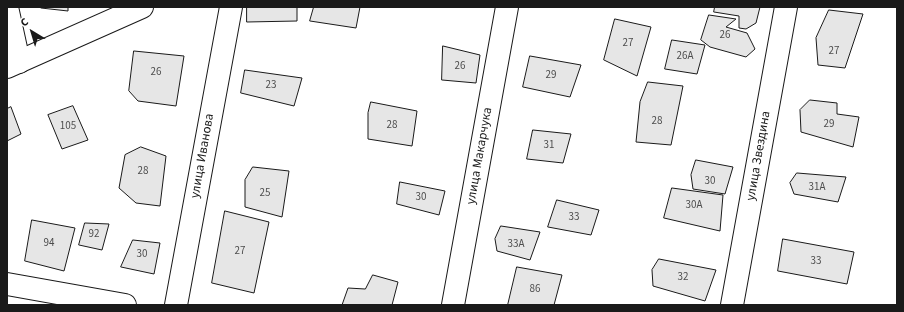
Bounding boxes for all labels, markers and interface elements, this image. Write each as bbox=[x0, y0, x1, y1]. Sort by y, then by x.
north arrow bbox=[12, 12, 52, 52]
text: С bbox=[17, 14, 31, 30]
house number: 26 bbox=[720, 29, 730, 43]
house number: 27 bbox=[623, 37, 633, 51]
house number: 27 bbox=[829, 45, 839, 59]
house number: 26А bbox=[677, 50, 693, 64]
house number: 26 bbox=[455, 60, 465, 74]
house number: 26 bbox=[151, 66, 161, 80]
house number: 29 bbox=[546, 69, 556, 83]
house number: 23 bbox=[266, 79, 276, 93]
street label: улица Макарчука bbox=[464, 106, 496, 206]
street label: улица Звездина bbox=[743, 110, 775, 202]
street label: улица Иванова bbox=[188, 112, 218, 200]
house number: 28 bbox=[652, 115, 662, 129]
house number: 29 bbox=[824, 118, 834, 132]
house number: 28 bbox=[387, 119, 397, 133]
house number: 105 bbox=[60, 120, 76, 134]
house number: 31 bbox=[544, 139, 554, 153]
house number: 28 bbox=[138, 165, 148, 179]
house number: 30 bbox=[705, 175, 715, 189]
house number: 31А bbox=[809, 181, 825, 195]
house number: 25 bbox=[260, 187, 270, 201]
house number: 30 bbox=[416, 191, 426, 205]
house number: 30А bbox=[686, 199, 702, 213]
house number: 33 bbox=[569, 211, 579, 225]
house number: 92 bbox=[89, 228, 99, 242]
house number: 94 bbox=[44, 237, 54, 251]
house number: 33А bbox=[508, 238, 524, 252]
house number: 27 bbox=[235, 245, 245, 259]
house number: 30 bbox=[137, 248, 147, 262]
house number: 33 bbox=[811, 255, 821, 269]
house number: 32 bbox=[678, 271, 688, 285]
house number: 86 bbox=[530, 283, 540, 297]

